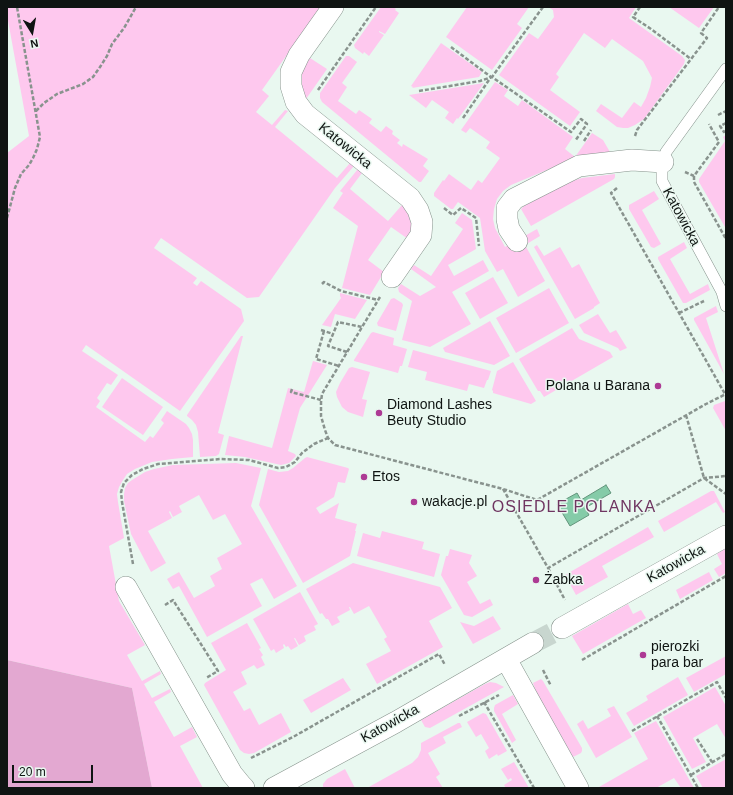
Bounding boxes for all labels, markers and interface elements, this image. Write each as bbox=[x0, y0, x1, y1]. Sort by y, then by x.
north arrow bbox=[12, 12, 52, 52]
text: N bbox=[29, 37, 39, 50]
street label: Katowicka bbox=[315, 119, 375, 173]
street label: Katowicka bbox=[659, 185, 703, 249]
place label: Polana u Barana bbox=[546, 378, 650, 394]
marker: Polana u Barana bbox=[653, 381, 663, 391]
place label: Diamond Lashes Beuty Studio bbox=[387, 397, 492, 430]
marker: Diamond Lashes Beuty Studio bbox=[374, 408, 384, 418]
place label: Etos bbox=[372, 469, 400, 485]
marker: Etos bbox=[359, 472, 369, 482]
place label: wakacje.pl bbox=[422, 494, 487, 510]
marker: wakacje.pl bbox=[409, 497, 419, 507]
district label: OSIEDLE POLANKA bbox=[492, 498, 656, 518]
street label: Katowicka bbox=[644, 541, 708, 587]
place label: Żabka bbox=[544, 572, 583, 588]
marker: Żabka bbox=[531, 575, 541, 585]
place label: pierozki para bar bbox=[651, 639, 703, 672]
marker: pierozki para bar bbox=[638, 650, 648, 660]
street label: Katowicka bbox=[358, 701, 422, 747]
scale bar bbox=[14, 757, 95, 783]
text: 20 m bbox=[19, 765, 46, 779]

